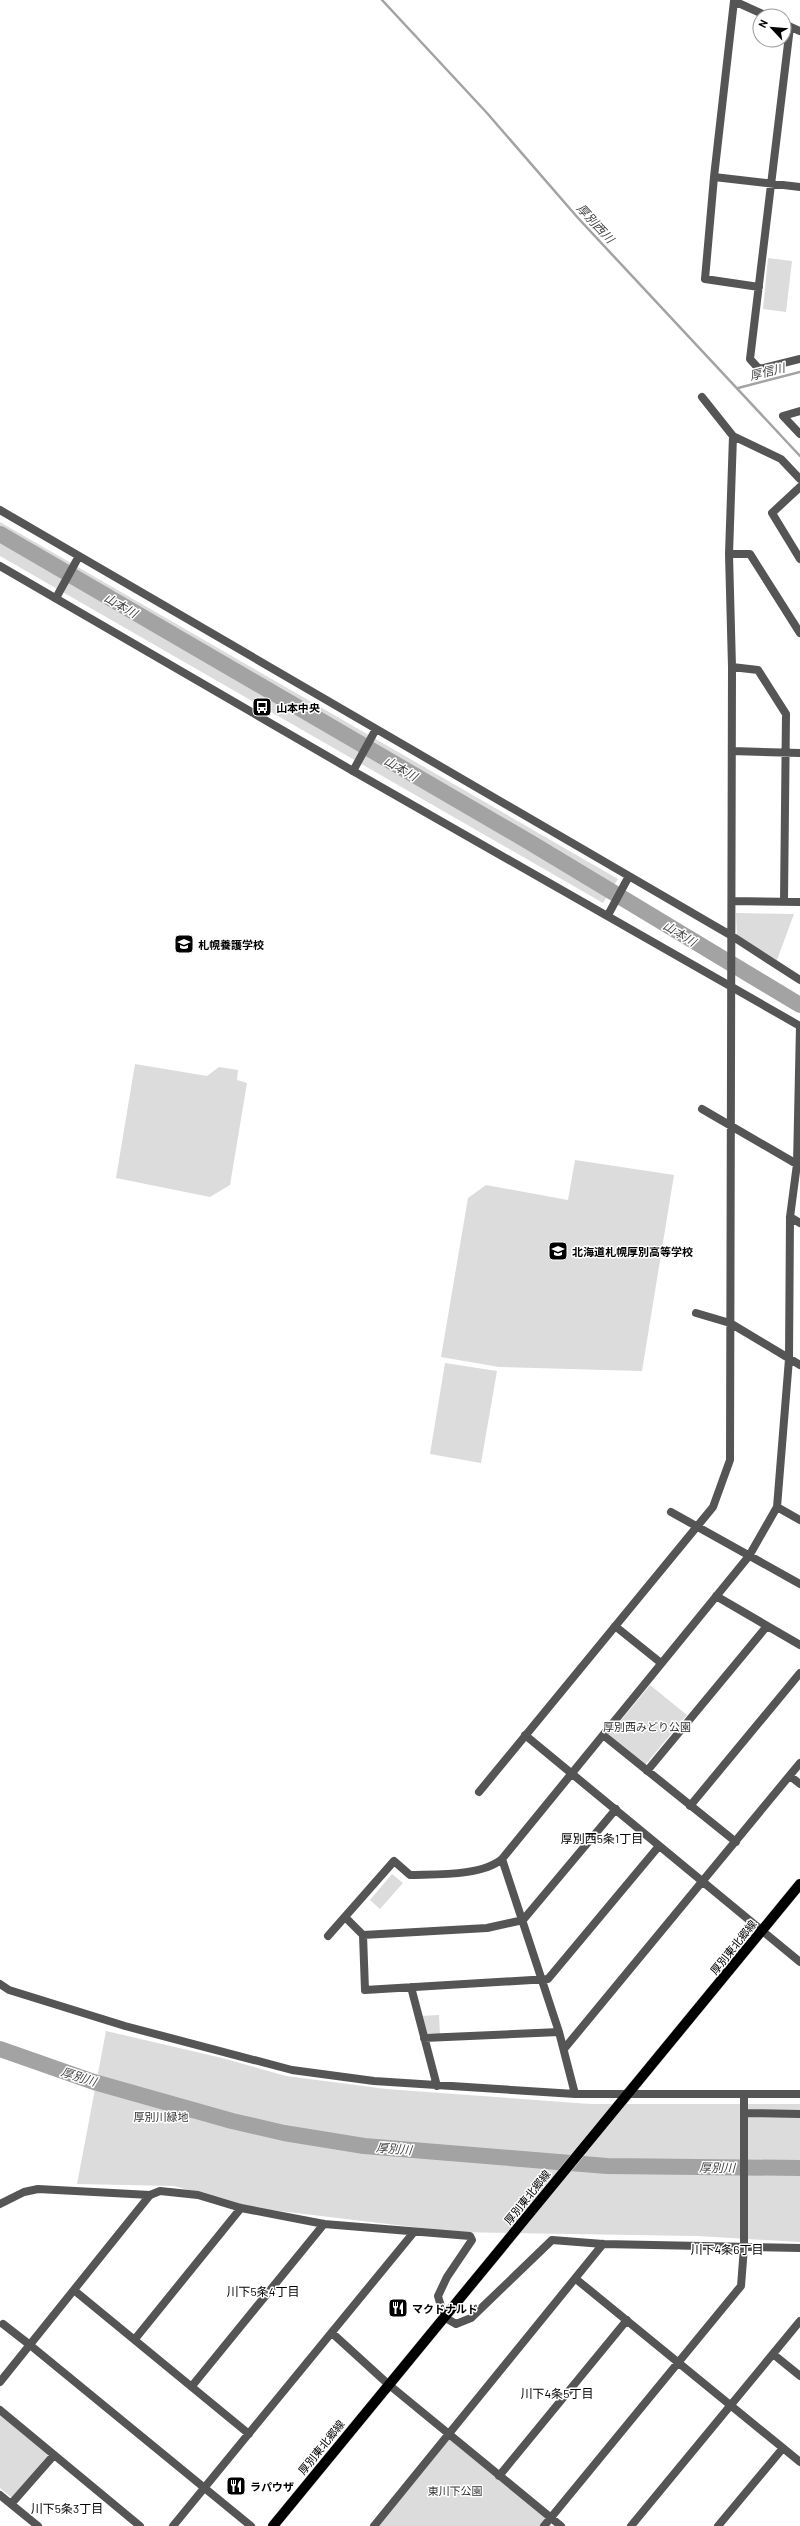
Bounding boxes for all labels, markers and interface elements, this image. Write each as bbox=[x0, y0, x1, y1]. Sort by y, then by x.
north arrow bbox=[752, 8, 792, 48]
text: N bbox=[755, 17, 770, 30]
water label: 厚別西川 bbox=[575, 201, 619, 247]
water label: 厚信川 bbox=[748, 359, 788, 382]
water label: 山本川 bbox=[102, 590, 142, 621]
bus stop icon: 山本中央 bbox=[251, 696, 273, 718]
place label: 山本中央 bbox=[276, 701, 320, 714]
water label: 山本川 bbox=[382, 753, 422, 784]
water label: 山本川 bbox=[661, 918, 701, 949]
school or university icon: 札幌養護学校 bbox=[173, 933, 195, 955]
place label: 札幌養護学校 bbox=[198, 938, 264, 951]
school or university icon: 北海道札幌厚別高等学校 bbox=[547, 1240, 569, 1262]
place label: 北海道札幌厚別高等学校 bbox=[572, 1245, 693, 1258]
park label: 厚別西みどり公園 bbox=[603, 1720, 691, 1733]
district label: 厚別西5条1丁目 bbox=[561, 1831, 643, 1845]
street label: 厚別東北郷線 bbox=[707, 1917, 759, 1977]
water label: 厚別川 bbox=[60, 2064, 100, 2089]
park label: 厚別川緑地 bbox=[134, 2110, 189, 2123]
water label: 厚別川 bbox=[375, 2139, 415, 2157]
water label: 厚別川 bbox=[699, 2160, 737, 2174]
street label: 厚別東北郷線 bbox=[501, 2167, 553, 2227]
district label: 川下4条6丁目 bbox=[691, 2242, 763, 2256]
district label: 川下5条4丁目 bbox=[227, 2284, 299, 2298]
restaurant icon: マクドナルド bbox=[387, 2297, 409, 2319]
place label: マクドナルド bbox=[412, 2302, 478, 2315]
district label: 川下4条5丁目 bbox=[521, 2386, 593, 2400]
street label: 厚別東北郷線 bbox=[295, 2417, 347, 2477]
restaurant icon: ラパウザ bbox=[225, 2475, 247, 2497]
place label: ラパウザ bbox=[250, 2480, 294, 2493]
park label: 東川下公園 bbox=[428, 2484, 483, 2497]
district label: 川下5条3丁目 bbox=[31, 2501, 103, 2515]

